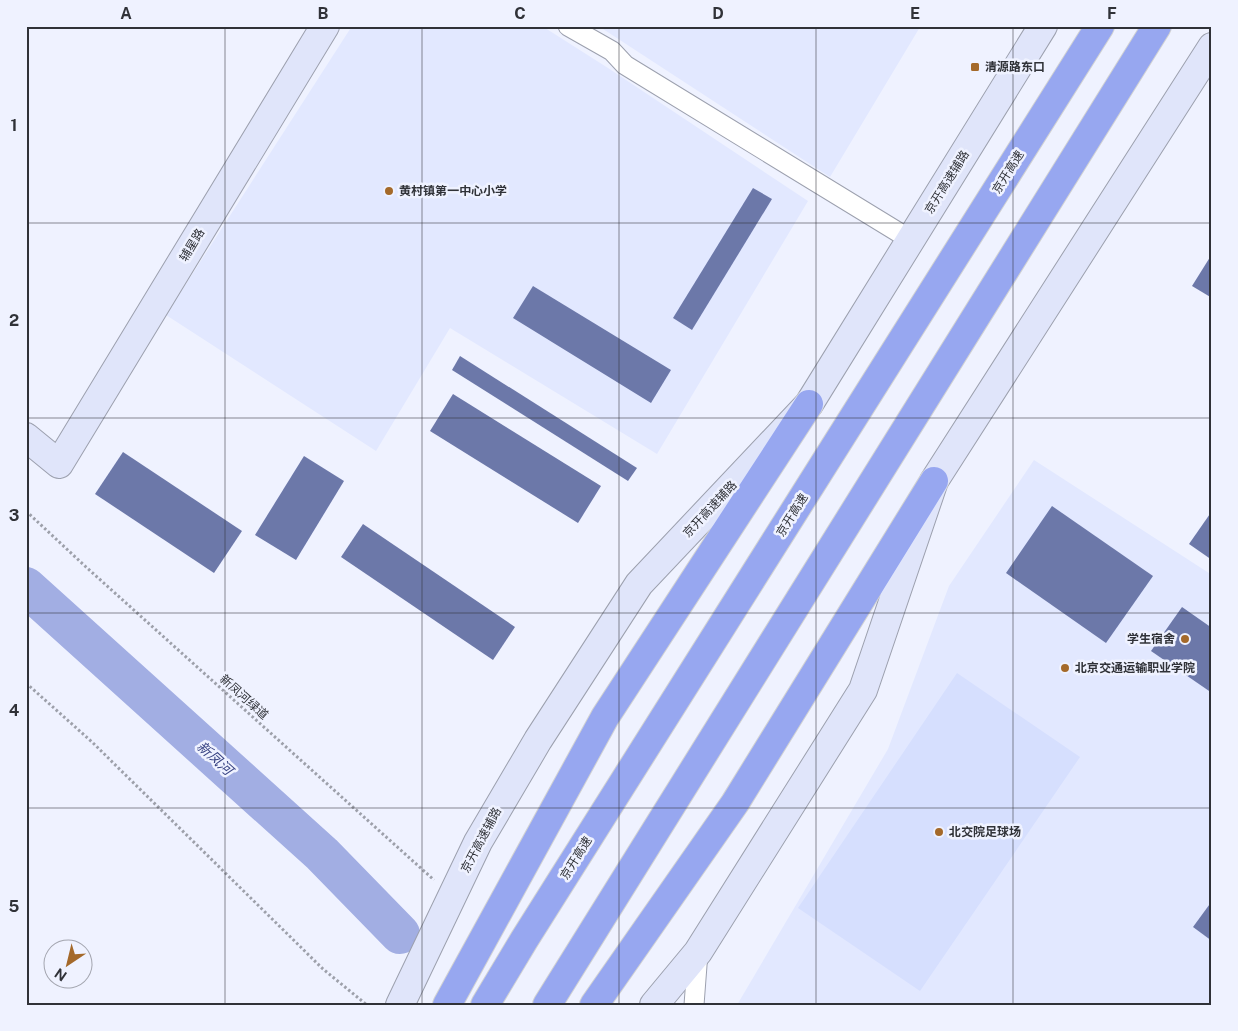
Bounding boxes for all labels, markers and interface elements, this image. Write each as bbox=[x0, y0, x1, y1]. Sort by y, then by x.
text: A bbox=[120, 4, 132, 23]
text: B bbox=[318, 4, 329, 23]
text: C bbox=[514, 4, 526, 23]
text: D bbox=[712, 4, 724, 23]
text: E bbox=[910, 4, 920, 23]
text: F bbox=[1107, 4, 1117, 23]
place label: 清源路东口 bbox=[985, 60, 1045, 74]
marker: 清源路东口 bbox=[969, 61, 981, 73]
text: 1 bbox=[11, 116, 17, 135]
street label: 京开高速辅路 bbox=[922, 148, 972, 216]
street label: 京开高速 bbox=[989, 148, 1027, 196]
place label: 黄村镇第一中心小学 bbox=[399, 184, 507, 198]
marker: 黄村镇第一中心小学 bbox=[383, 185, 395, 197]
street label: 辅星路 bbox=[177, 226, 207, 264]
text: 2 bbox=[9, 311, 19, 330]
street label: 京开高速辅路 bbox=[680, 478, 740, 540]
street label: 京开高速 bbox=[773, 491, 811, 539]
text: 3 bbox=[9, 506, 19, 525]
place label: 学生宿舍 bbox=[1127, 632, 1175, 646]
marker: 学生宿舍 bbox=[1179, 633, 1191, 645]
place label: 北京交通运输职业学院 bbox=[1075, 661, 1195, 675]
marker: 北京交通运输职业学院 bbox=[1059, 662, 1071, 674]
street label: 新凤河绿道 bbox=[217, 672, 271, 722]
text: 4 bbox=[9, 701, 20, 720]
water label: 新凤河 bbox=[194, 738, 238, 780]
street label: 京开高速辅路 bbox=[458, 805, 504, 875]
place label: 北交院足球场 bbox=[949, 825, 1021, 839]
marker: 北交院足球场 bbox=[933, 826, 945, 838]
street label: 京开高速 bbox=[557, 834, 595, 882]
text: 5 bbox=[9, 897, 20, 916]
north arrow bbox=[42, 938, 92, 988]
text: N bbox=[51, 965, 70, 984]

